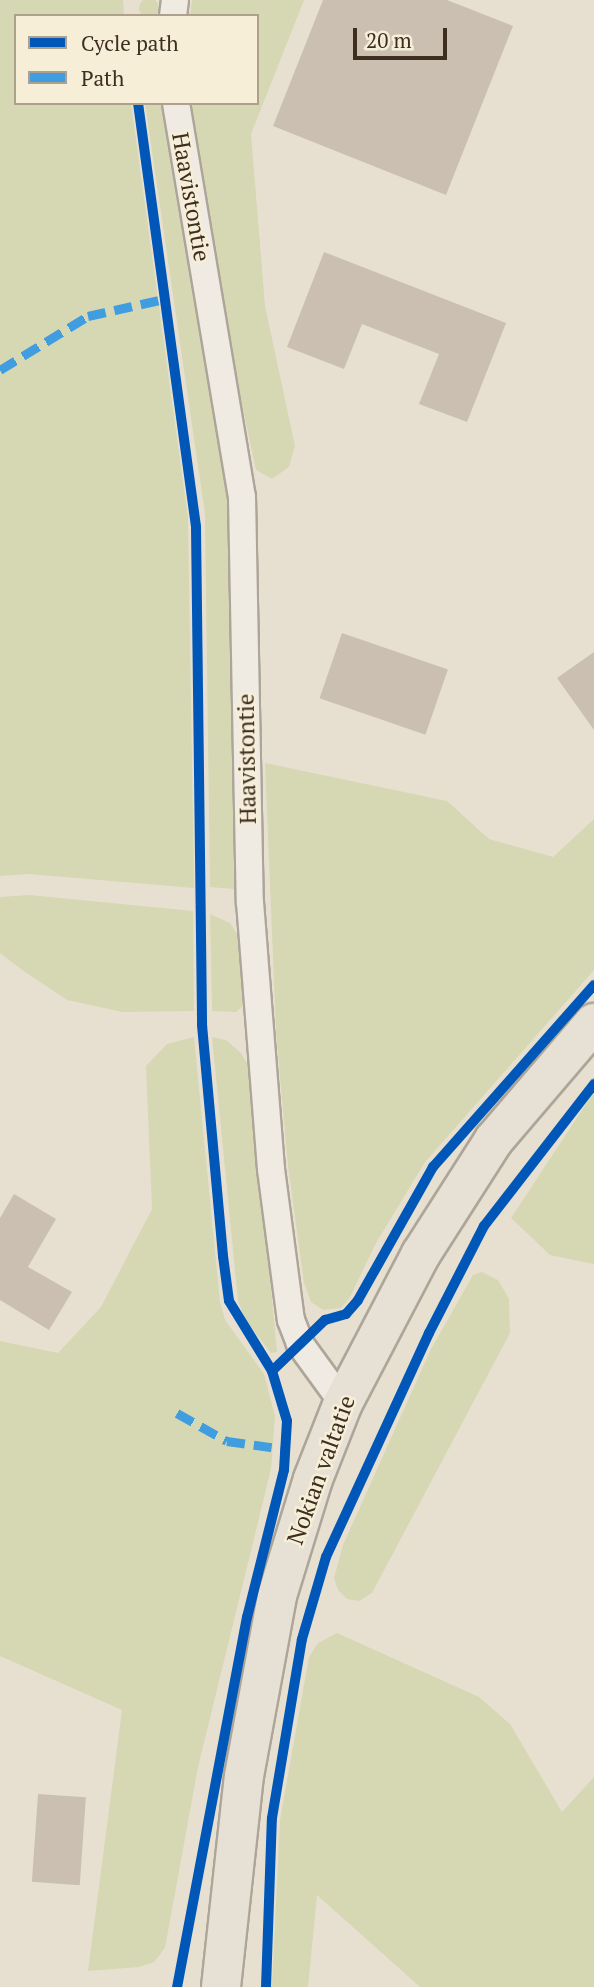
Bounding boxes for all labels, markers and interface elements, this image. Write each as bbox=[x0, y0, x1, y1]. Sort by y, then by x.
legend bbox=[14, 14, 259, 105]
scale bar bbox=[356, 14, 450, 58]
text: 20 m bbox=[366, 26, 412, 54]
text: Cycle path bbox=[81, 29, 179, 57]
text: Path bbox=[81, 64, 124, 92]
street label: Haavistontie bbox=[166, 130, 216, 264]
street label: Haavistontie bbox=[232, 694, 262, 824]
street label: Nokian valtatie bbox=[281, 1392, 361, 1548]

